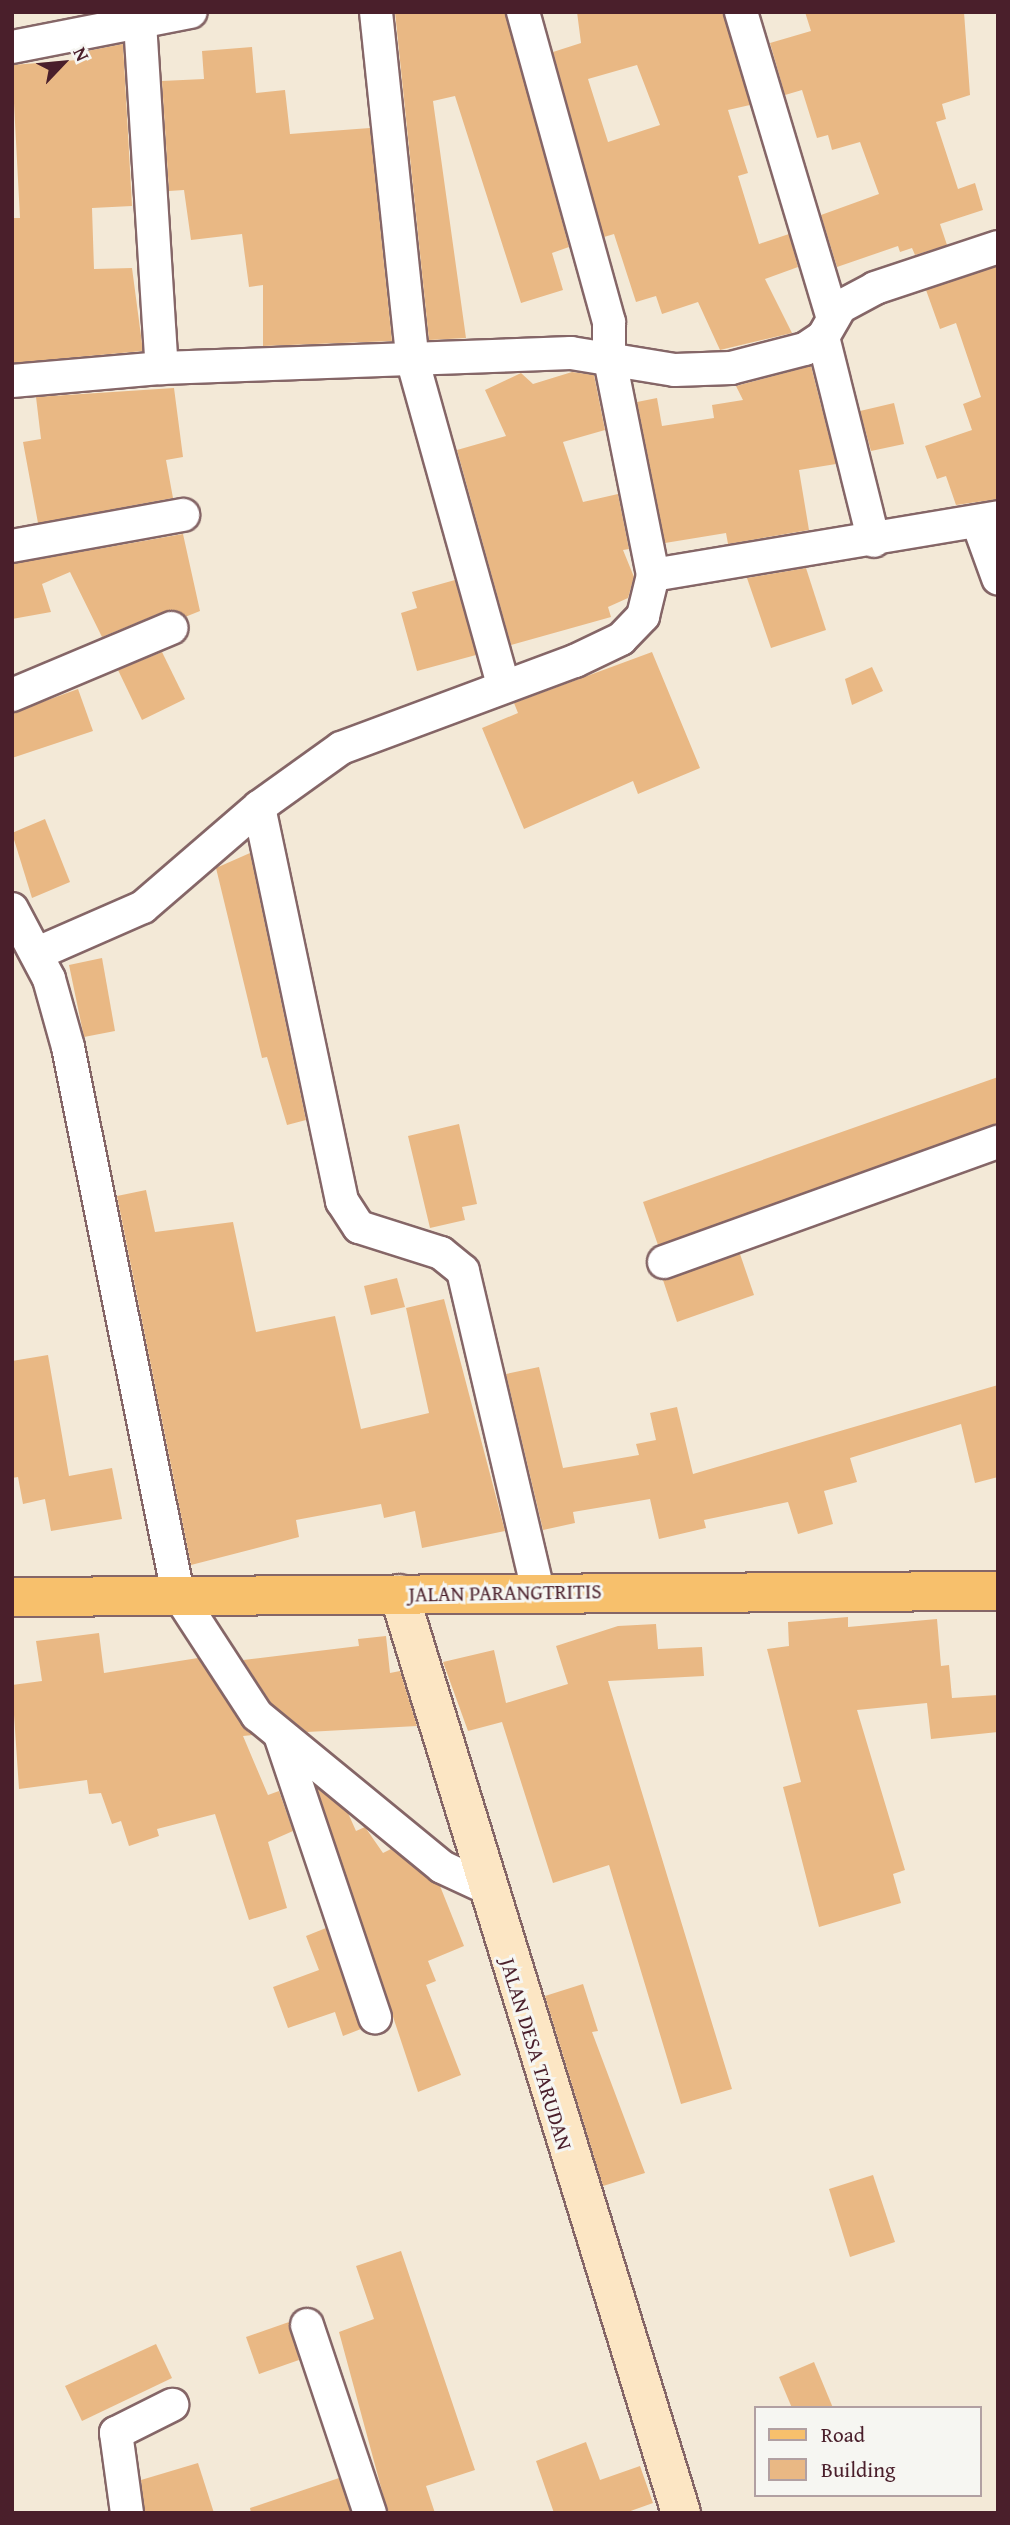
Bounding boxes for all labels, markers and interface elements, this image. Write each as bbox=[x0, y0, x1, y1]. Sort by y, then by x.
north arrow bbox=[28, 28, 98, 98]
text: N bbox=[67, 42, 97, 66]
street label: JALAN PARANGTRITIS bbox=[408, 1579, 602, 1607]
street label: JALAN DESA TARUDAN bbox=[495, 1955, 577, 2153]
legend bbox=[754, 2406, 982, 2497]
text: Road bbox=[821, 2419, 865, 2450]
text: Building bbox=[821, 2454, 895, 2485]

